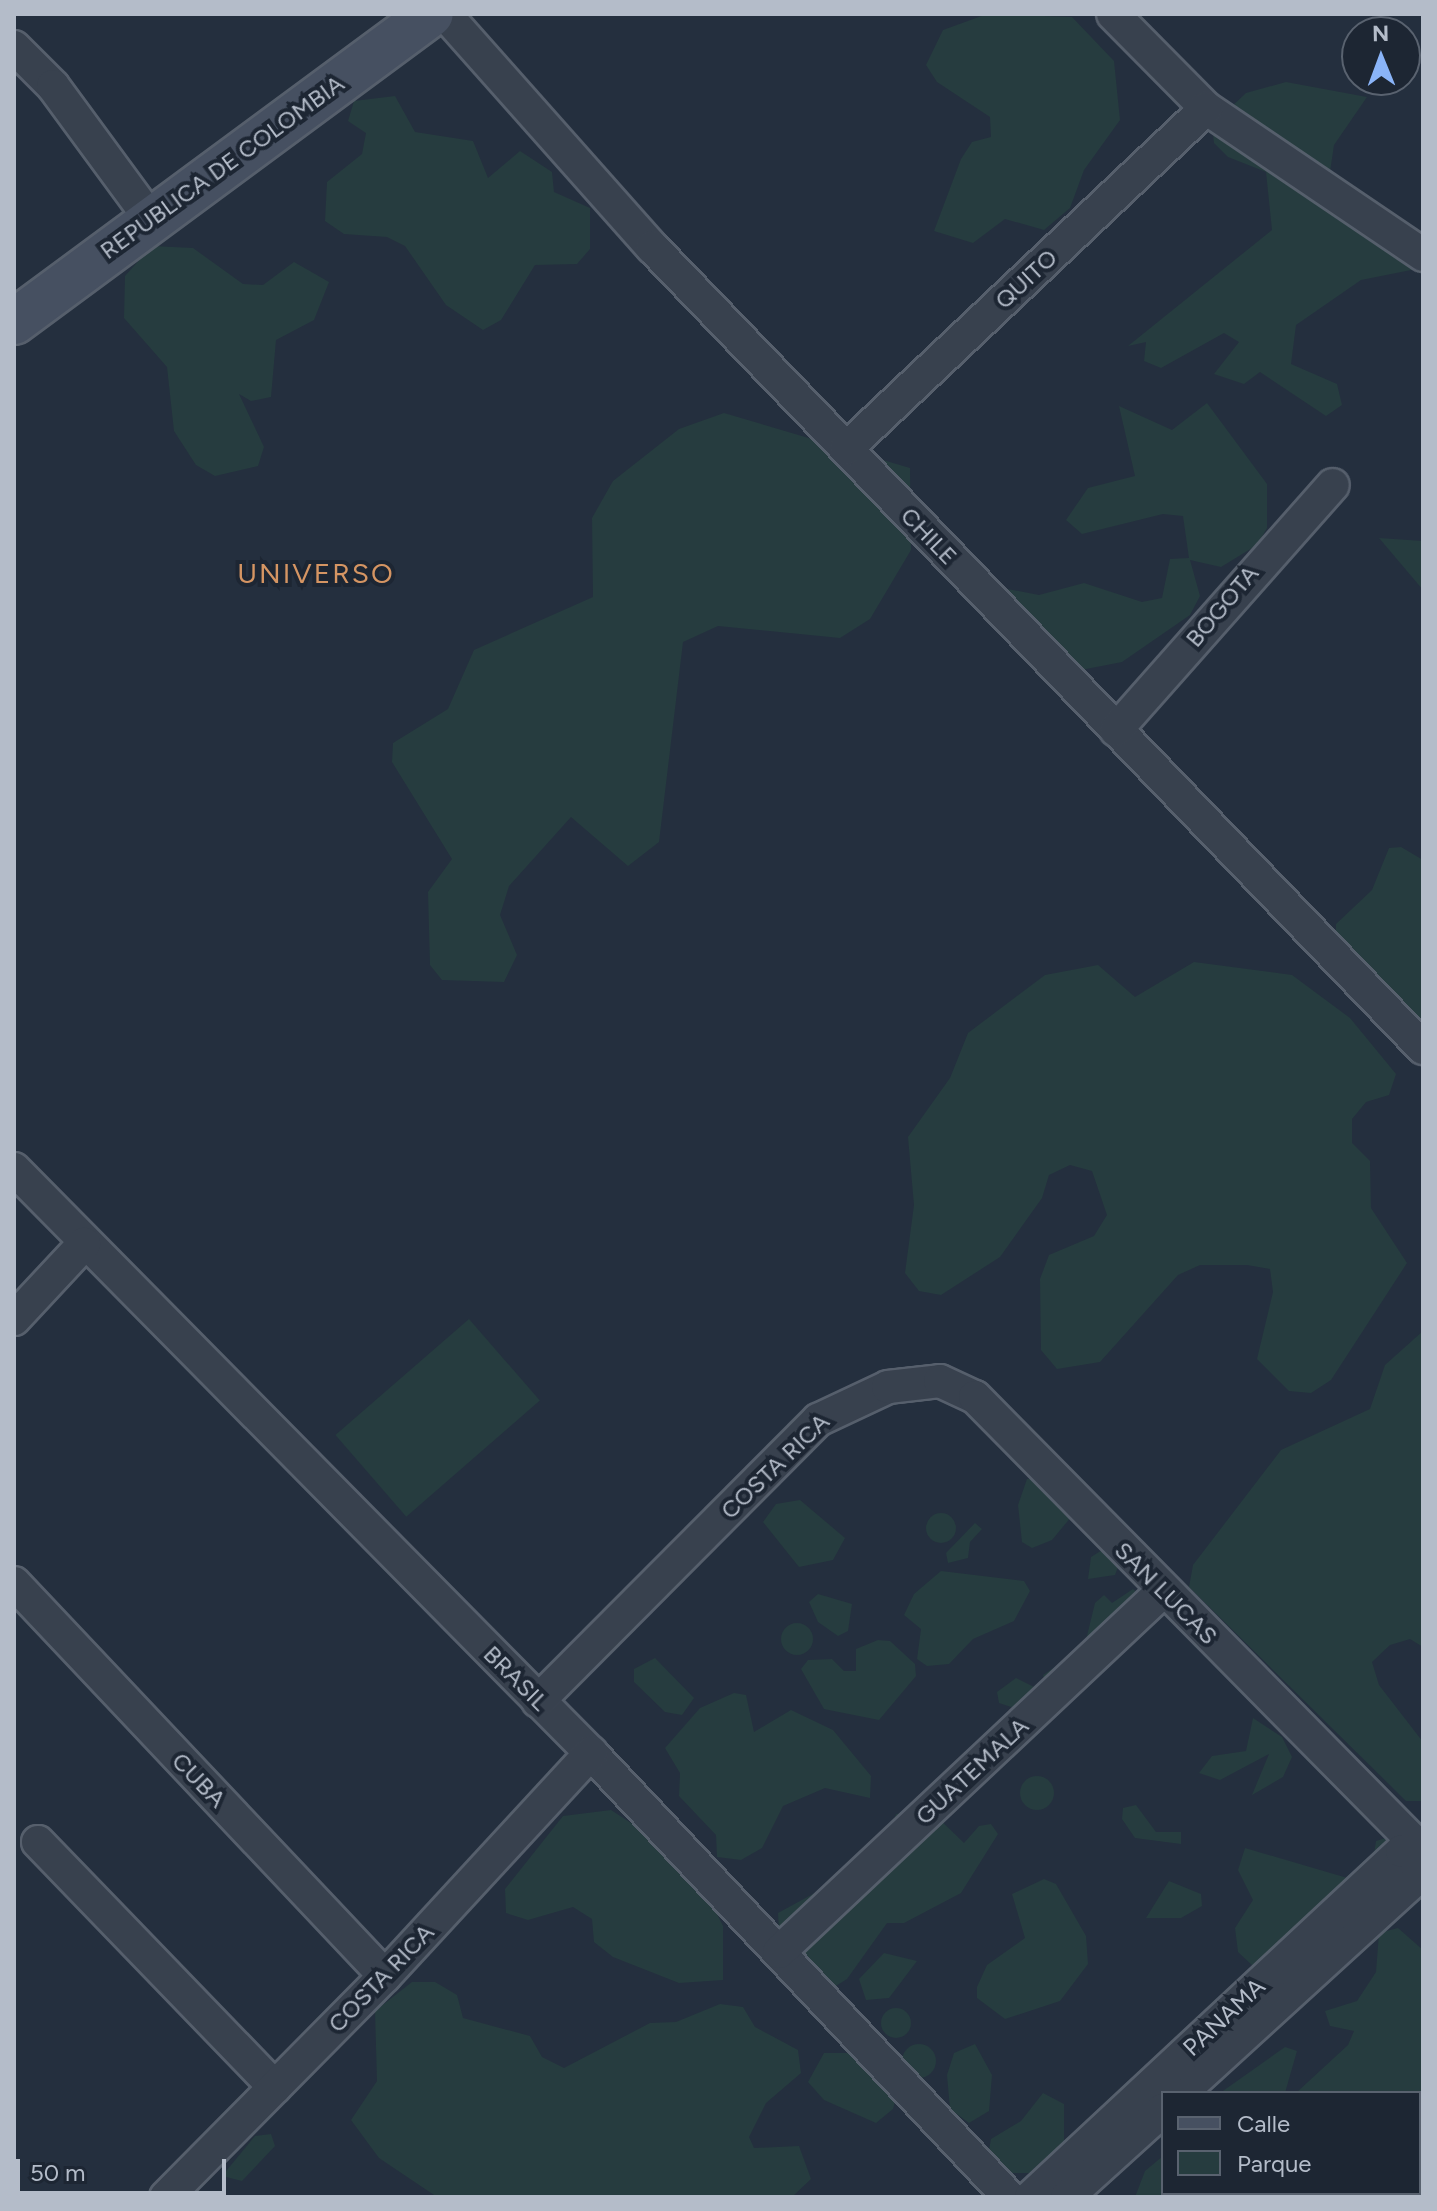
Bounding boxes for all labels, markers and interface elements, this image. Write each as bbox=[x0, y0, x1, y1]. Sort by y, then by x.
north arrow bbox=[1341, 16, 1421, 96]
text: N bbox=[1372, 20, 1389, 47]
street label: REPUBLICA DE COLOMBIA bbox=[95, 69, 349, 265]
street label: QUITO bbox=[989, 243, 1063, 315]
street label: CHILE bbox=[895, 501, 963, 571]
district label: UNIVERSO bbox=[237, 556, 395, 590]
street label: BOGOTA bbox=[1180, 559, 1264, 653]
street label: COSTA RICA bbox=[715, 1407, 835, 1525]
street label: SAN LUCAS bbox=[1109, 1536, 1223, 1650]
street label: BRASIL bbox=[478, 1640, 554, 1716]
street label: GUATEMALA bbox=[910, 1711, 1034, 1831]
street label: CUBA bbox=[166, 1747, 232, 1813]
street label: COSTA RICA bbox=[322, 1918, 440, 2038]
street label: PANAMA bbox=[1177, 1972, 1271, 2062]
legend bbox=[1161, 2091, 1421, 2195]
text: Calle bbox=[1237, 2109, 1290, 2138]
scale bar bbox=[20, 2143, 230, 2193]
text: Parque bbox=[1237, 2149, 1311, 2178]
text: 50 m bbox=[30, 2158, 86, 2187]

